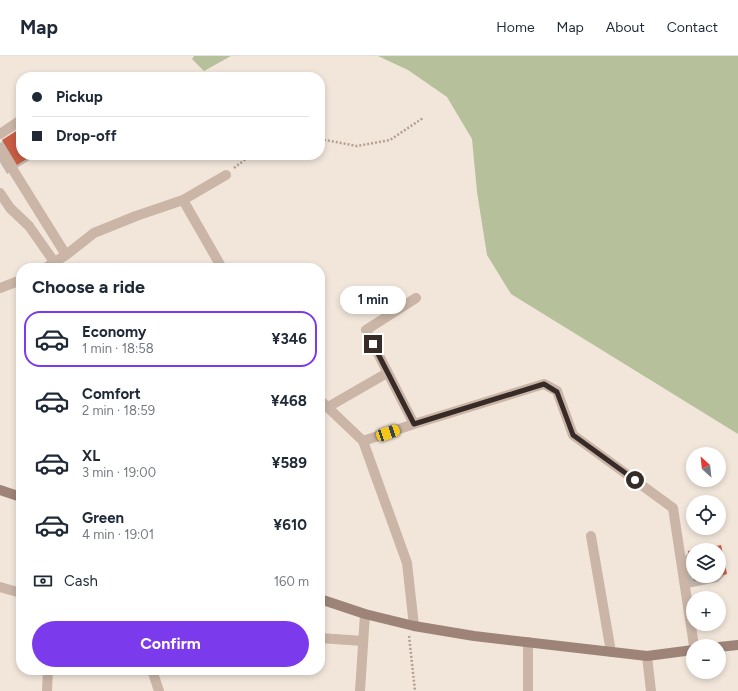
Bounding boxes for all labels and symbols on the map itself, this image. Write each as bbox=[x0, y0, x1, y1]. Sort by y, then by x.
callout: 1 min bbox=[340, 286, 406, 314]
route end bbox=[364, 335, 382, 353]
car bbox=[375, 423, 401, 443]
north arrow bbox=[686, 447, 726, 487]
route start bbox=[626, 471, 644, 489]

